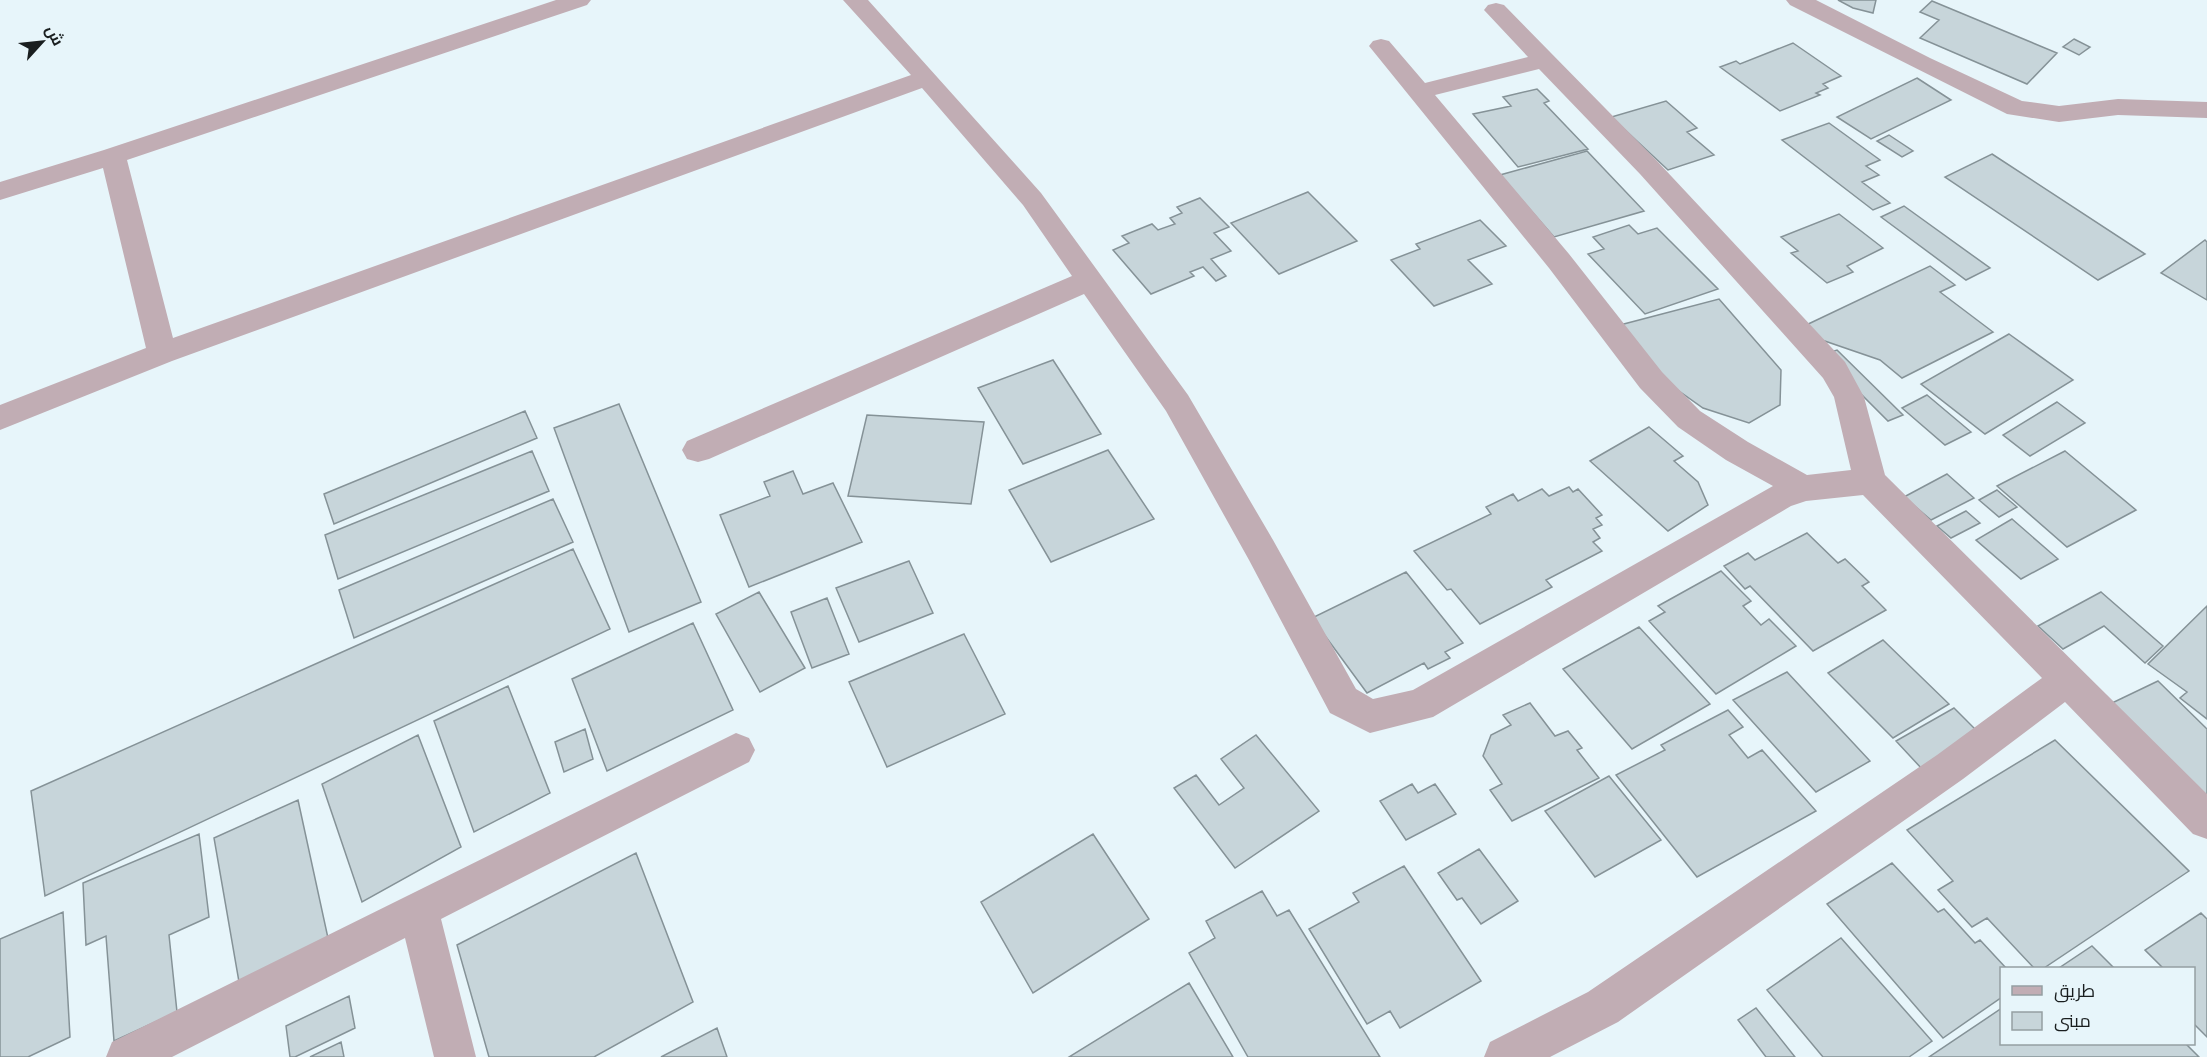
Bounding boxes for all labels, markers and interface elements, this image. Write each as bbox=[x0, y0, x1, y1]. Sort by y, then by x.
north arrow bbox=[12, 12, 72, 72]
text: ش bbox=[41, 21, 70, 49]
legend bbox=[2000, 967, 2195, 1045]
text: طريق bbox=[2054, 978, 2095, 1003]
text: مبنى bbox=[2054, 1008, 2091, 1033]

